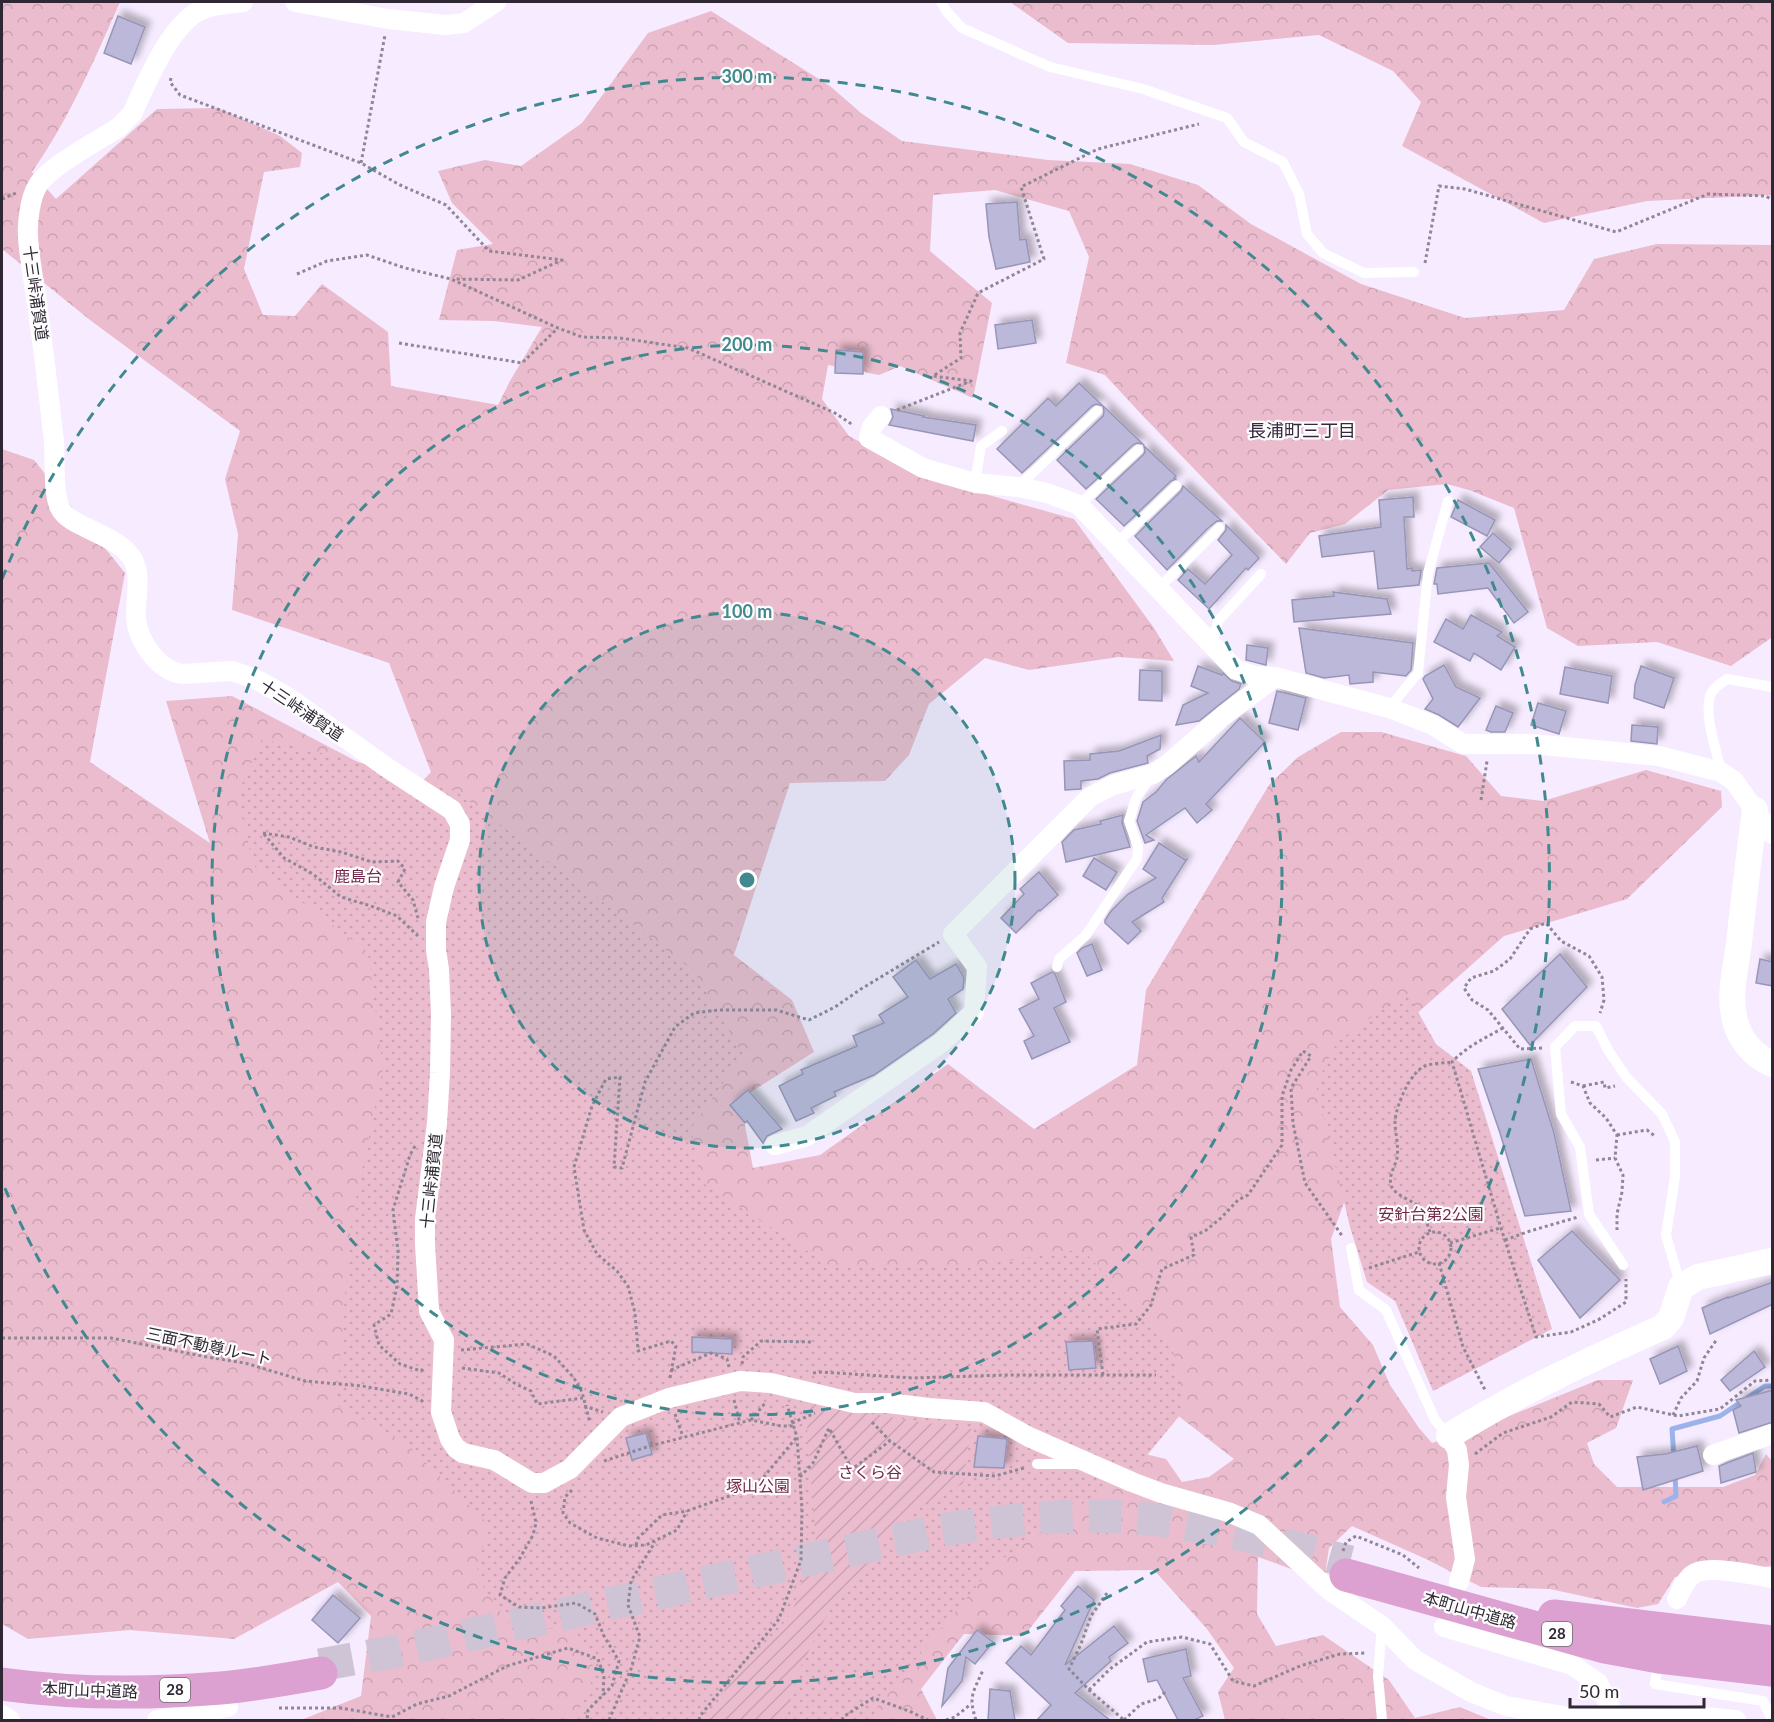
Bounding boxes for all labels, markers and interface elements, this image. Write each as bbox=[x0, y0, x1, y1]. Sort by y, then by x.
text: 300 m bbox=[722, 65, 772, 87]
street label: 十三峠浦賀道 bbox=[20, 244, 53, 342]
text: 200 m bbox=[722, 333, 772, 355]
district label: 長浦町三丁目 bbox=[1248, 419, 1356, 441]
text: 100 m bbox=[722, 600, 772, 622]
street label: 十三峠浦賀道 bbox=[257, 675, 347, 744]
park label: 鹿島台 bbox=[334, 866, 382, 885]
centre of rings bbox=[737, 870, 757, 890]
street label: 十三峠浦賀道 bbox=[416, 1132, 445, 1230]
park label: 安針台第2公園 bbox=[1378, 1204, 1484, 1223]
street label: 三面不動尊ルート bbox=[145, 1323, 274, 1368]
park label: さくら谷 bbox=[838, 1462, 902, 1481]
park label: 塚山公園 bbox=[726, 1476, 790, 1495]
street label: 本町山中道路 bbox=[1421, 1587, 1519, 1632]
road number: 28 bbox=[1542, 1622, 1572, 1646]
scale bar bbox=[1570, 1671, 1704, 1709]
street label: 本町山中道路 bbox=[42, 1678, 138, 1701]
road number: 28 bbox=[160, 1678, 190, 1702]
text: 50 m bbox=[1579, 1680, 1619, 1702]

